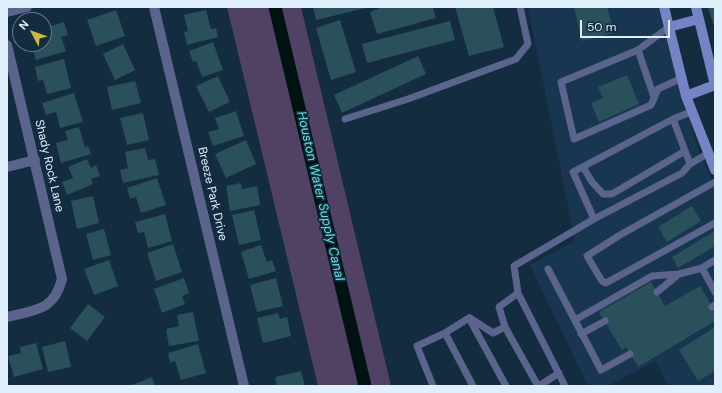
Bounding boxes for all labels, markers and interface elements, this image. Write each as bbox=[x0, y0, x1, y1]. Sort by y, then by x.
north arrow bbox=[12, 12, 52, 52]
scale bar bbox=[582, 12, 672, 38]
text: N bbox=[16, 17, 32, 32]
text: 50 m bbox=[587, 19, 616, 35]
water label: Houston Water Supply Canal bbox=[293, 110, 347, 282]
street label: Shady Rock Lane bbox=[31, 118, 67, 214]
street label: Breeze Park Drive bbox=[194, 146, 230, 242]

